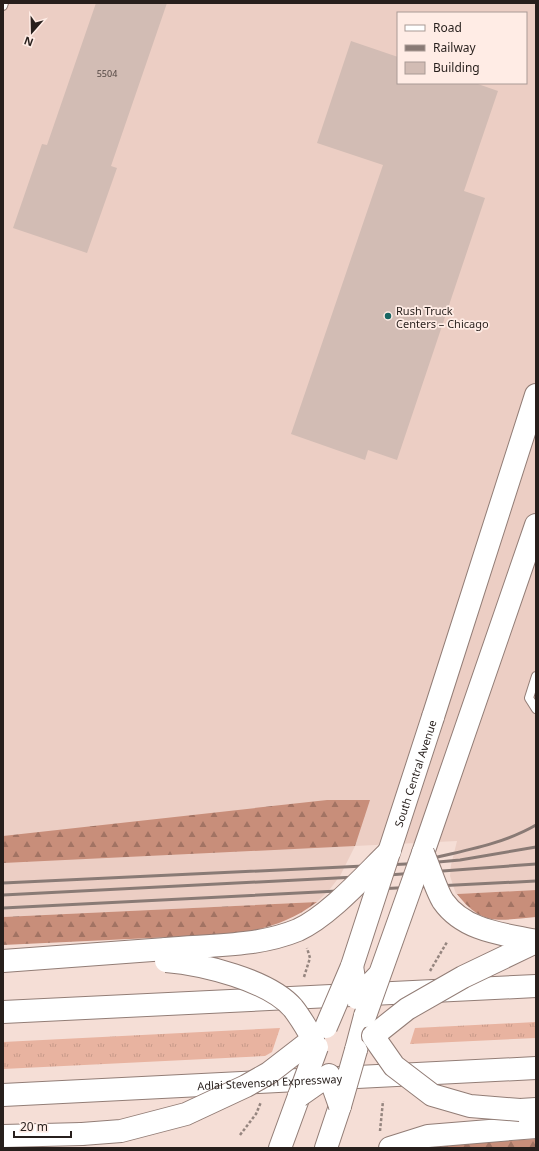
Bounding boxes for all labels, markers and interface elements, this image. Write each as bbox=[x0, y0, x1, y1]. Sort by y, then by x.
north arrow bbox=[12, 12, 52, 52]
legend bbox=[397, 12, 527, 84]
text: Road bbox=[433, 19, 462, 36]
text: N bbox=[22, 33, 35, 50]
text: Railway bbox=[433, 39, 477, 56]
text: Building bbox=[433, 59, 480, 76]
house number: 5504 bbox=[97, 67, 117, 80]
place label: Rush Truck Centers – Chicago bbox=[396, 303, 489, 331]
marker: Rush Truck Centers – Chicago bbox=[383, 311, 393, 321]
street label: South Central Avenue bbox=[390, 718, 439, 829]
street label: Adlai Stevenson Expressway bbox=[197, 1070, 343, 1093]
scale bar bbox=[14, 1113, 71, 1139]
text: 20 m bbox=[20, 1118, 48, 1135]

